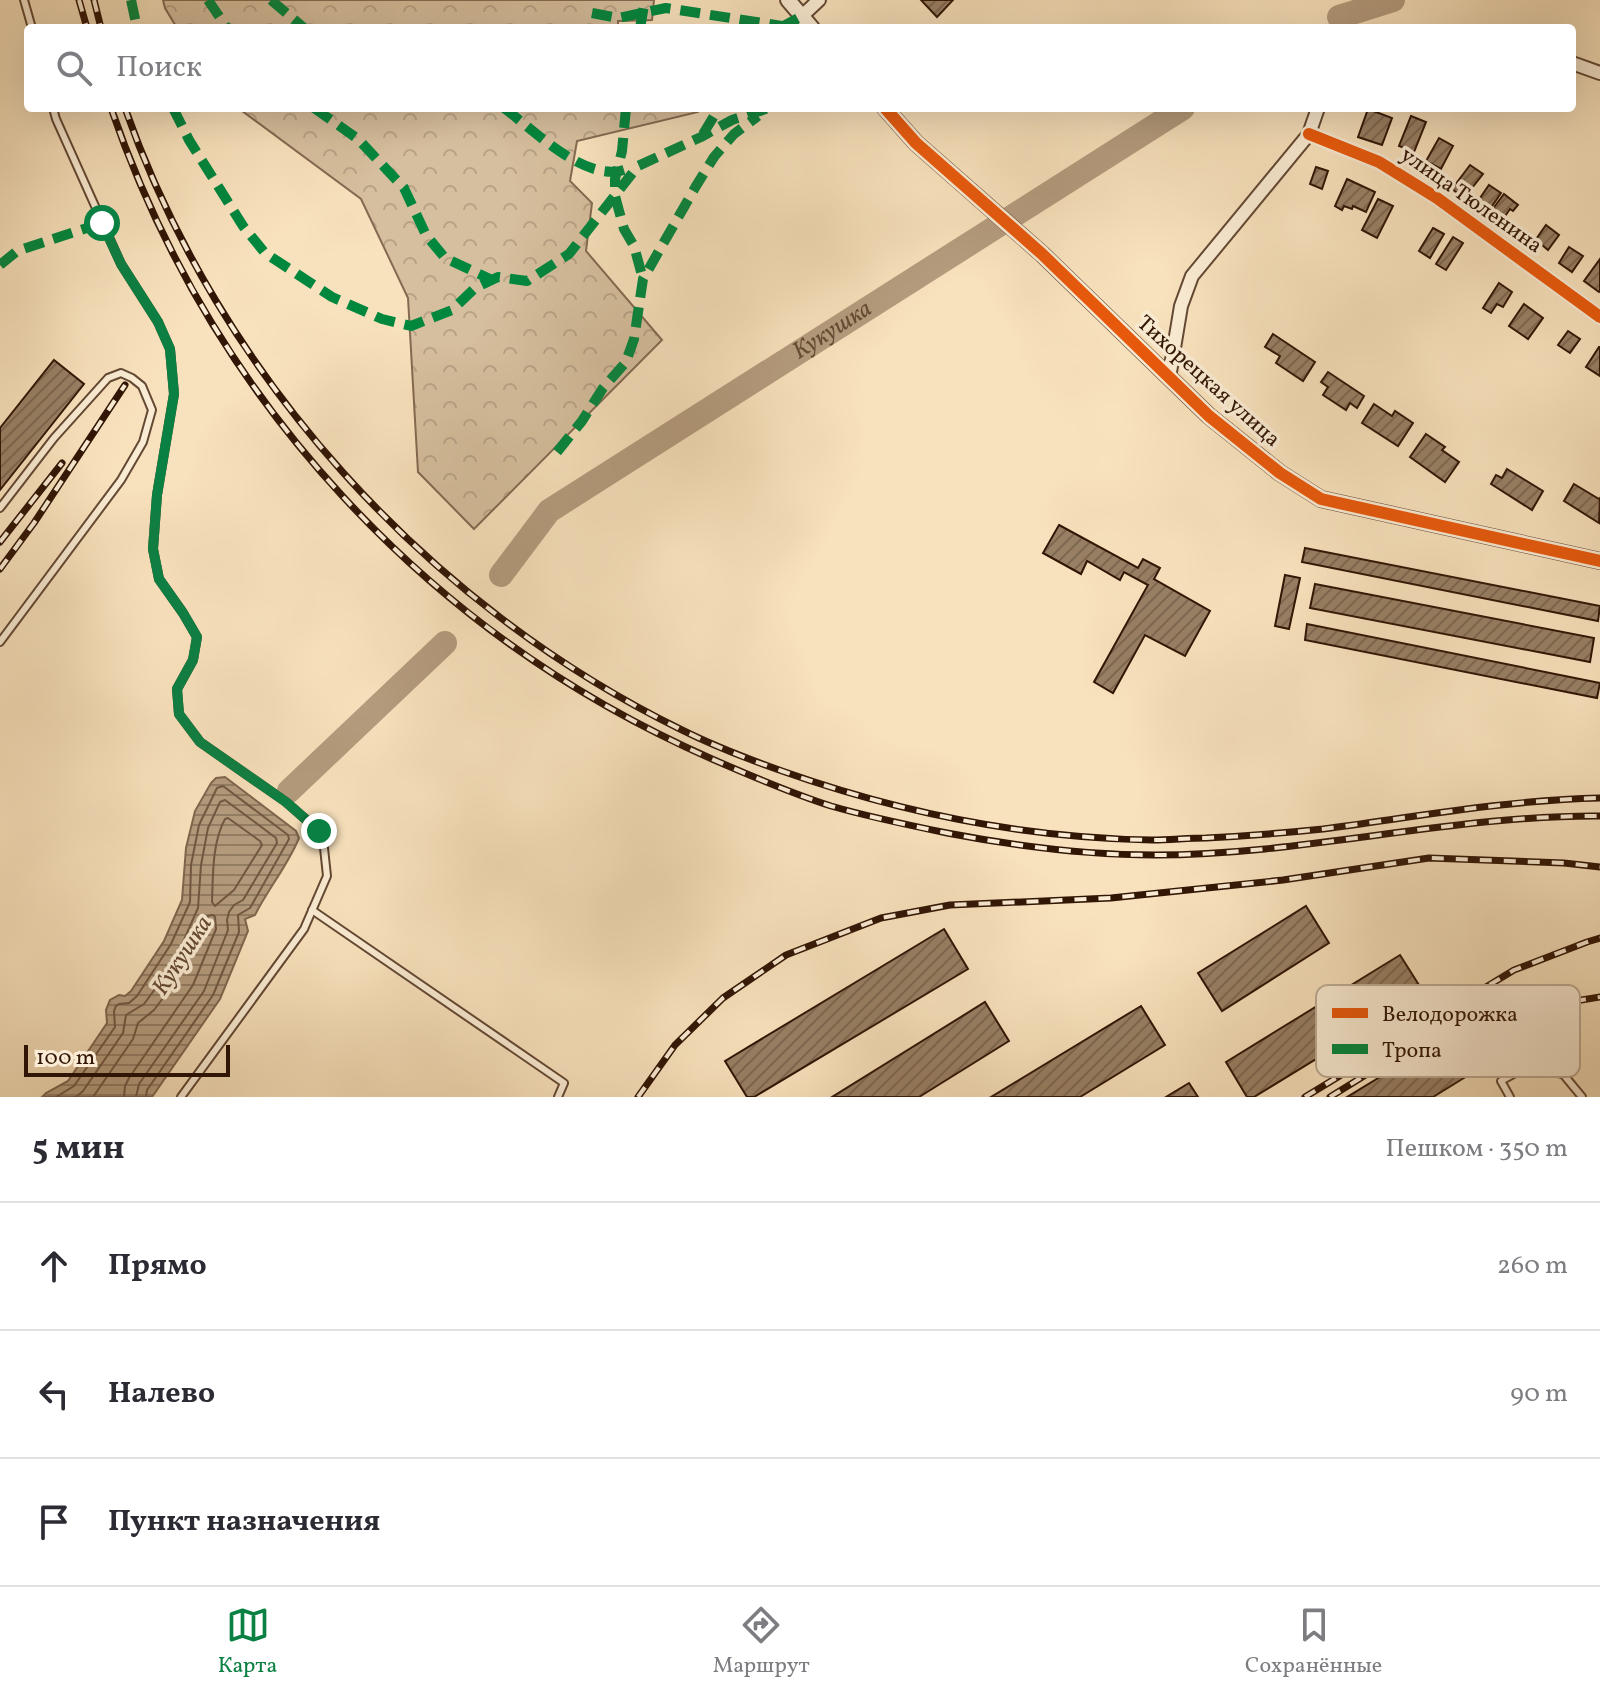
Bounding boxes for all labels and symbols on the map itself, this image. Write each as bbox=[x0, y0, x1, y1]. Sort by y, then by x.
street label: улица Тюленина bbox=[1394, 140, 1548, 262]
route start bbox=[84, 205, 120, 241]
water label: Кукушка bbox=[786, 293, 879, 369]
street label: Тихорецкая улица bbox=[1129, 309, 1287, 455]
route end bbox=[301, 813, 337, 849]
water label: Кукушка bbox=[145, 910, 221, 1002]
legend bbox=[1316, 985, 1580, 1077]
text: Велодорожка bbox=[1382, 1000, 1518, 1031]
text: Тропа bbox=[1382, 1036, 1442, 1067]
scale bar bbox=[24, 1041, 230, 1077]

